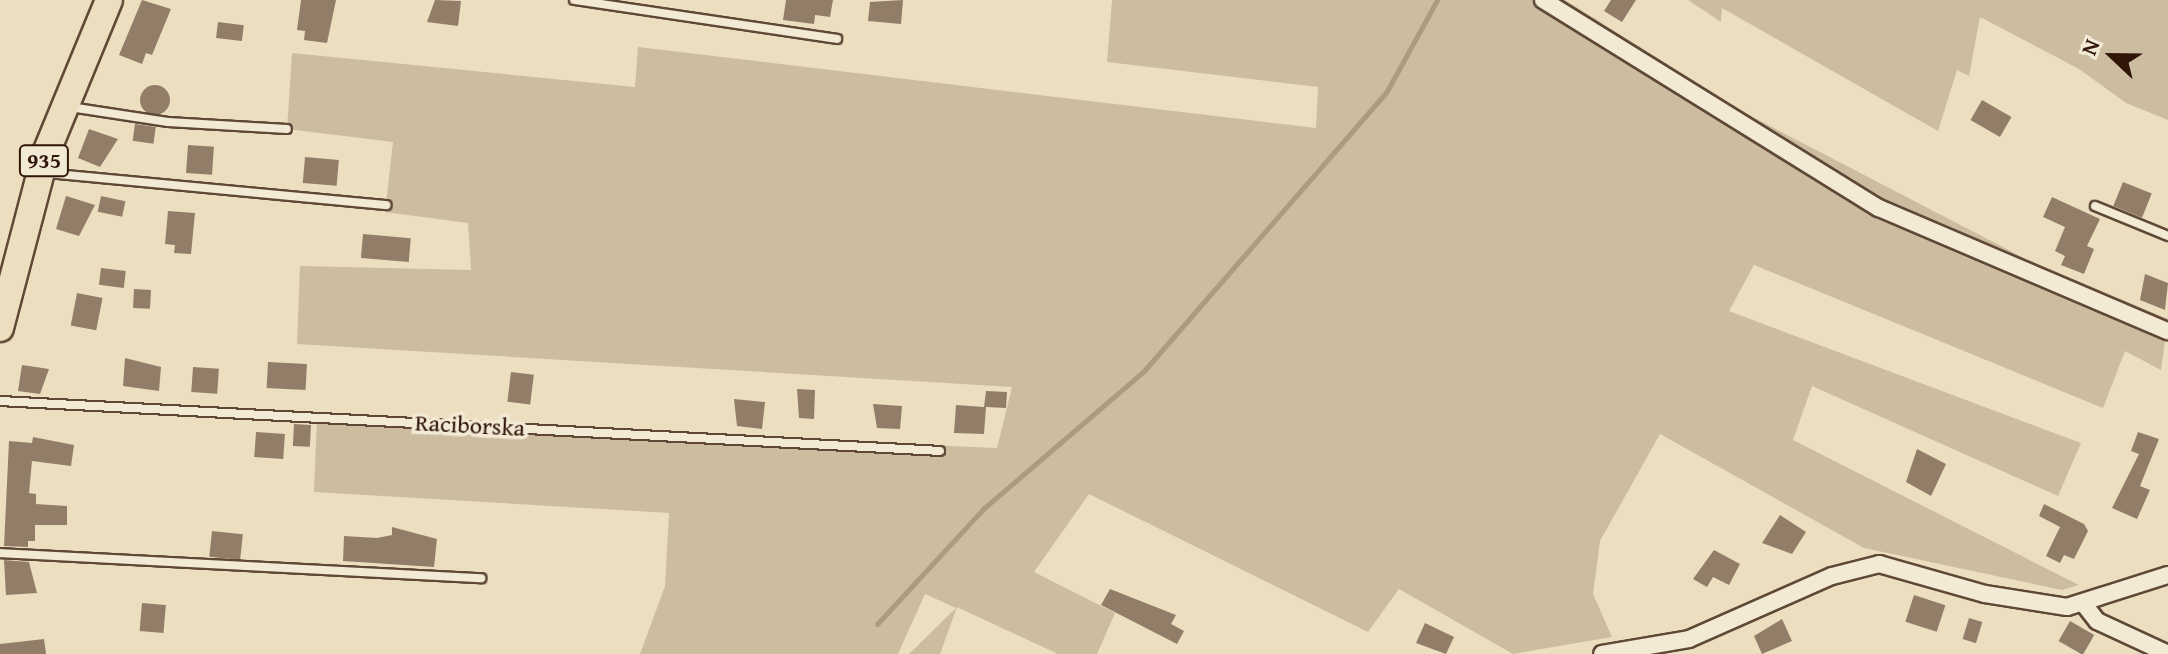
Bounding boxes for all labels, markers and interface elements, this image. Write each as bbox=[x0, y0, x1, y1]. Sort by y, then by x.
north arrow bbox=[2072, 16, 2152, 96]
text: N bbox=[2072, 34, 2107, 60]
road number: 935 bbox=[18, 143, 70, 179]
street label: Raciborska bbox=[414, 408, 526, 442]

